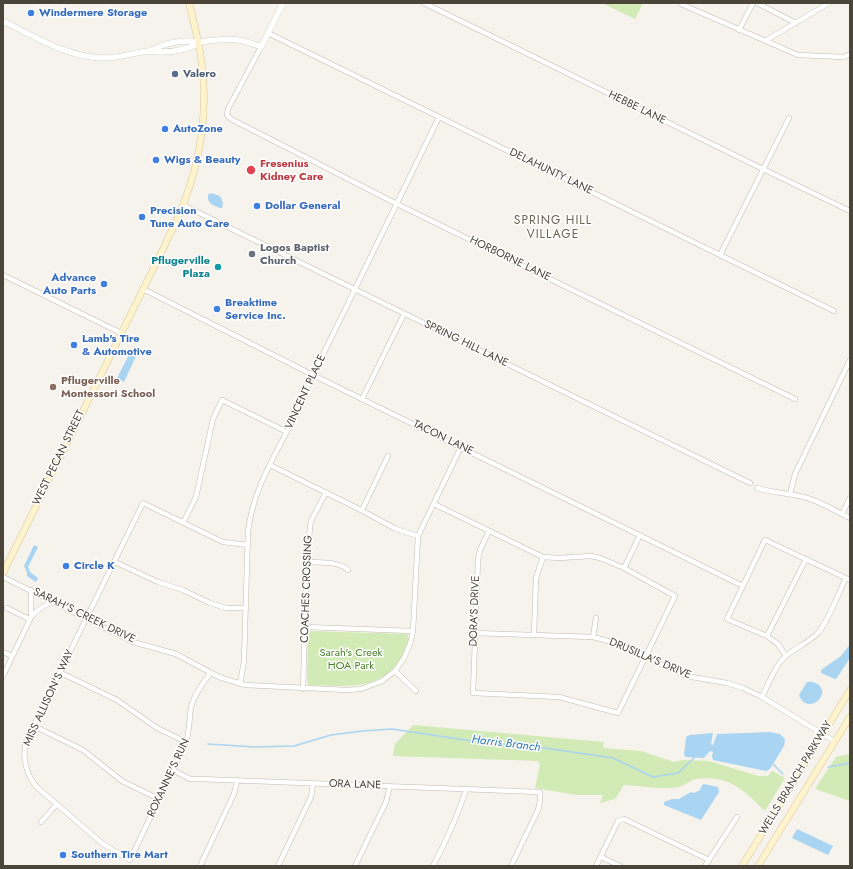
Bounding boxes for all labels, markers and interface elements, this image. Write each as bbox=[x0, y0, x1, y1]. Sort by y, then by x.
place label: Windermere Storage bbox=[39, 6, 147, 20]
marker: Windermere Storage bbox=[26, 8, 36, 18]
place label: Valero bbox=[183, 67, 216, 81]
marker: Valero bbox=[170, 69, 180, 79]
street label: HEBBE LANE bbox=[606, 88, 668, 128]
place label: AutoZone bbox=[173, 122, 223, 136]
marker: AutoZone bbox=[160, 124, 170, 134]
street label: DELAHUNTY LANE bbox=[507, 146, 595, 198]
place label: Wigs & Beauty bbox=[164, 153, 240, 167]
marker: Wigs & Beauty bbox=[151, 155, 161, 165]
place label: Fresenius Kidney Care bbox=[260, 157, 323, 183]
marker: Fresenius Kidney Care bbox=[245, 164, 257, 176]
place label: Dollar General bbox=[265, 199, 341, 213]
marker: Dollar General bbox=[252, 201, 262, 211]
place label: Precision Tune Auto Care bbox=[150, 204, 229, 230]
marker: Precision Tune Auto Care bbox=[137, 212, 147, 222]
district label: SPRING HILL VILLAGE bbox=[514, 214, 592, 242]
street label: HORBORNE LANE bbox=[467, 234, 553, 284]
place label: Logos Baptist Church bbox=[260, 241, 329, 267]
marker: Logos Baptist Church bbox=[247, 249, 257, 259]
place label: Pflugerville Plaza bbox=[151, 254, 210, 280]
marker: Pflugerville Plaza bbox=[213, 262, 223, 272]
place label: Advance Auto Parts bbox=[43, 271, 96, 297]
marker: Advance Auto Parts bbox=[99, 279, 109, 289]
place label: Breaktime Service Inc. bbox=[225, 296, 286, 322]
marker: Breaktime Service Inc. bbox=[212, 304, 222, 314]
street label: SPRING HILL LANE bbox=[422, 318, 510, 370]
place label: Lamb's Tire & Automotive bbox=[82, 332, 152, 358]
marker: Lamb's Tire & Automotive bbox=[69, 340, 79, 350]
street label: VINCENT PLACE bbox=[283, 353, 329, 431]
place label: Pflugerville Montessori School bbox=[61, 374, 155, 400]
marker: Pflugerville Montessori School bbox=[48, 382, 58, 392]
street label: WEST PECAN STREET bbox=[30, 408, 88, 508]
street label: TACON LANE bbox=[410, 418, 476, 458]
street label: COACHES CROSSING bbox=[299, 535, 315, 643]
place label: Circle K bbox=[74, 559, 115, 573]
marker: Circle K bbox=[61, 561, 71, 571]
street label: DORA'S DRIVE bbox=[467, 575, 483, 647]
street label: SARAH'S CREEK DRIVE bbox=[31, 586, 137, 646]
street label: DRUSILLA'S DRIVE bbox=[607, 636, 693, 682]
park label: Sarah's Creek HOA Park bbox=[320, 646, 382, 672]
street label: MISS ALLISON'S WAY bbox=[21, 648, 77, 748]
street label: WELLS BRANCH PARKWAY bbox=[757, 719, 835, 837]
water label: Harris Branch bbox=[471, 733, 541, 755]
street label: ROXANNE'S RUN bbox=[145, 737, 193, 819]
street label: ORA LANE bbox=[329, 777, 381, 793]
place label: Southern Tire Mart bbox=[71, 848, 168, 862]
marker: Southern Tire Mart bbox=[58, 850, 68, 860]

